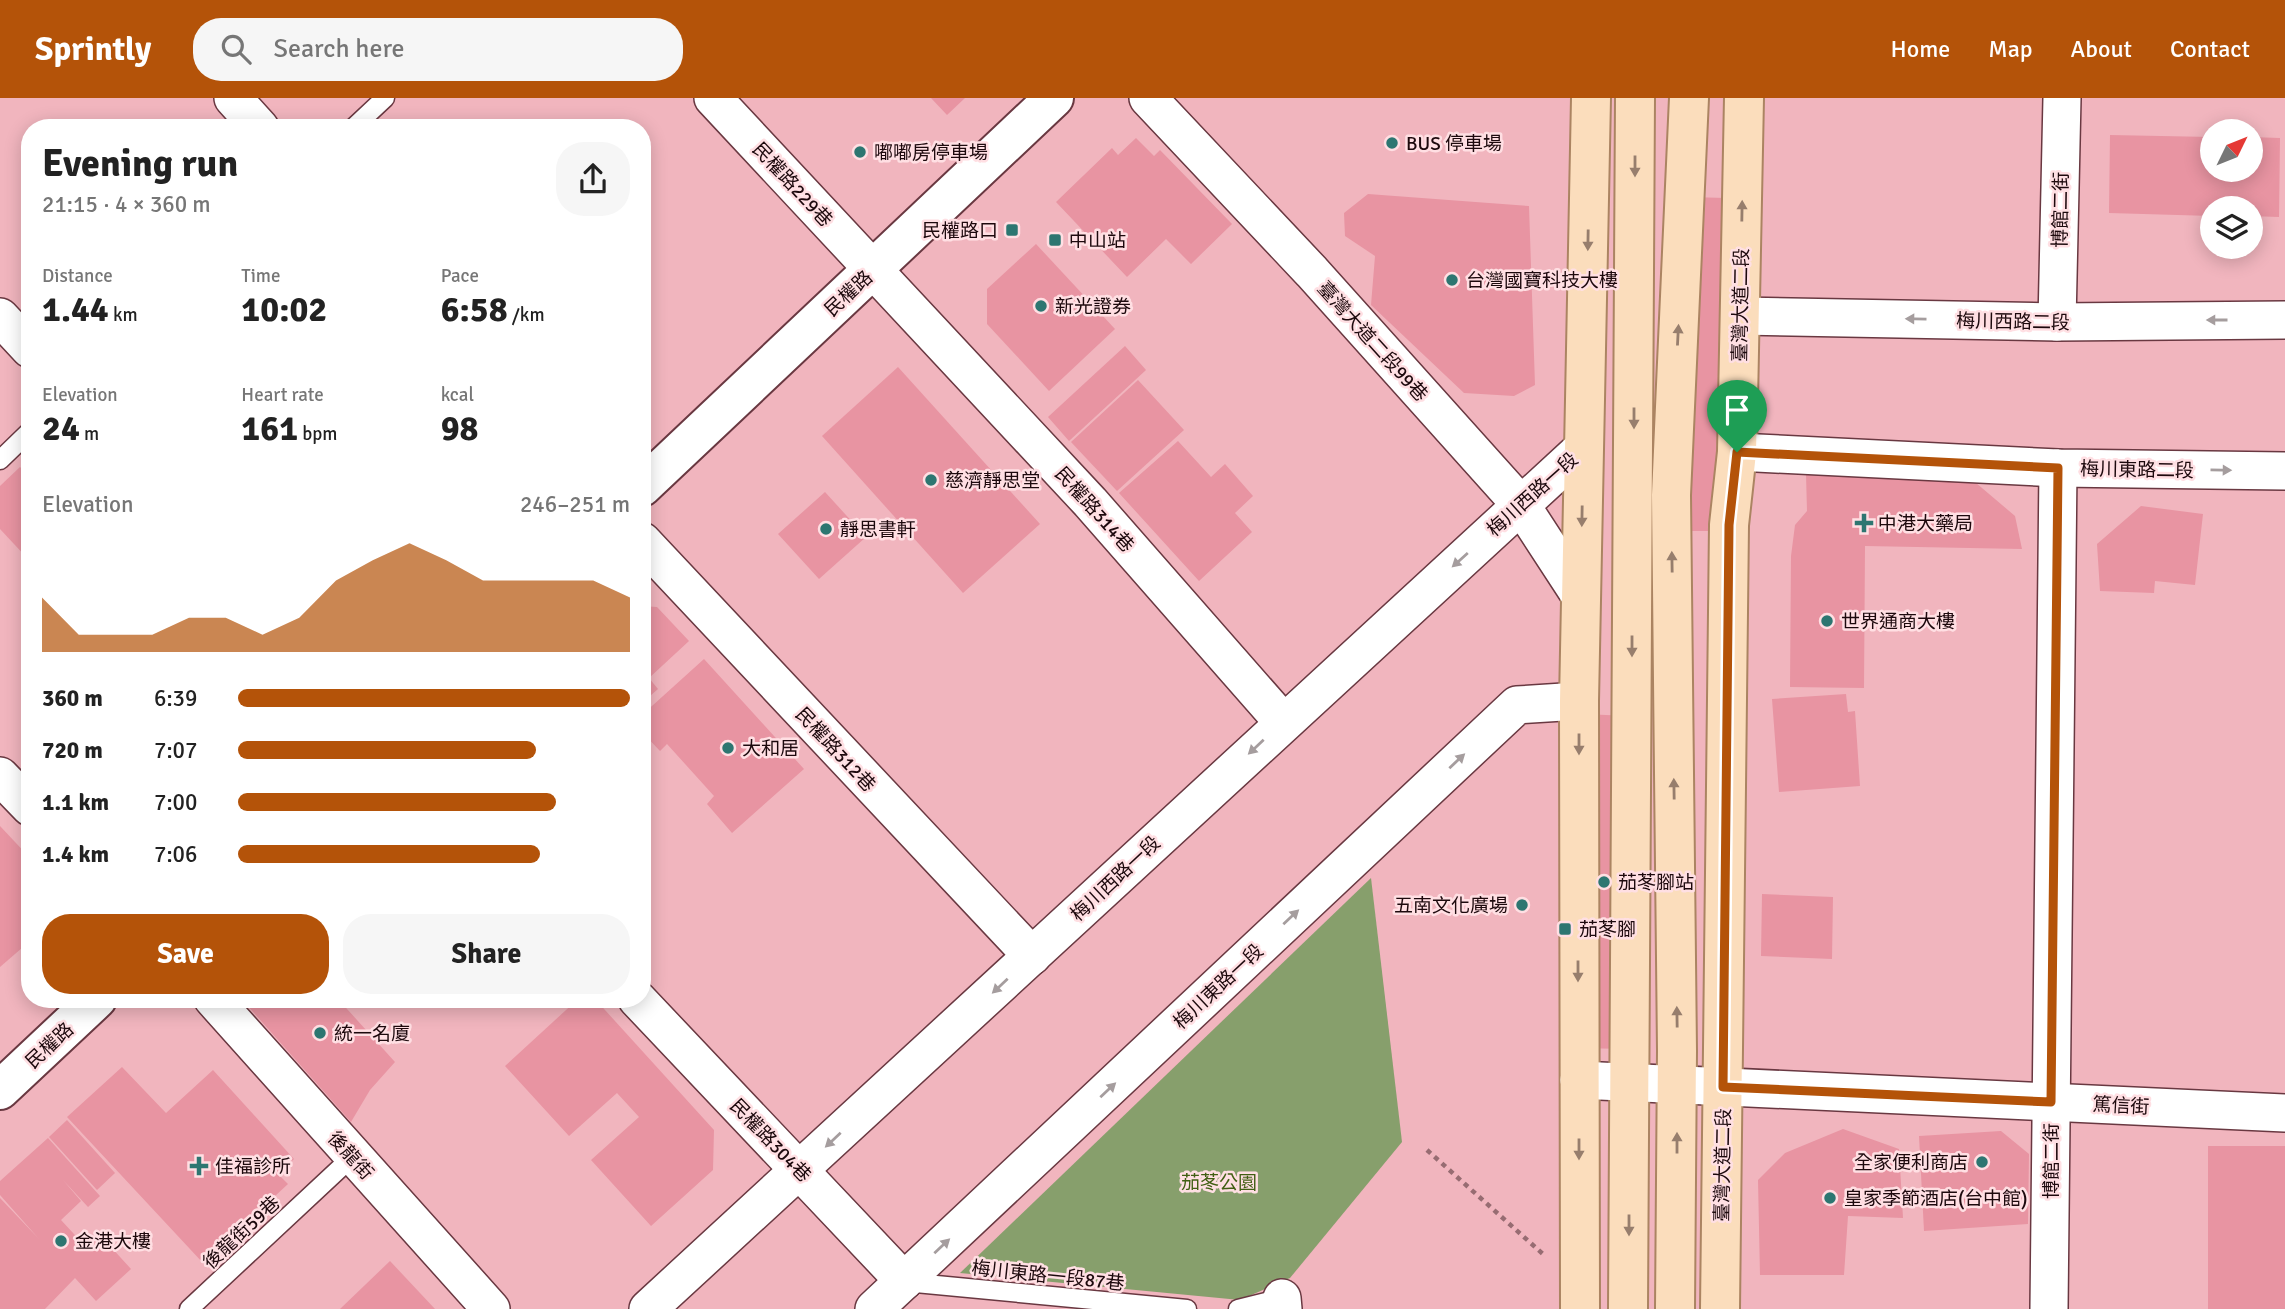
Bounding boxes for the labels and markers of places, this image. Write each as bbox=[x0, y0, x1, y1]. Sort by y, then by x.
place label: BUS 停車場 bbox=[1406, 132, 1502, 156]
marker: BUS 停車場 bbox=[1384, 135, 1400, 151]
place label: 嘟嘟房停車場 bbox=[874, 141, 988, 165]
marker: 嘟嘟房停車場 bbox=[852, 144, 868, 160]
place label: 民權路口 bbox=[922, 219, 998, 243]
marker: 民權路口 bbox=[1004, 222, 1020, 238]
place label: 中山站 bbox=[1069, 229, 1126, 253]
marker: 中山站 bbox=[1047, 232, 1063, 248]
place label: 台灣國寶科技大樓 bbox=[1466, 269, 1618, 293]
marker: 台灣國寶科技大樓 bbox=[1444, 272, 1460, 288]
place label: 新光證券 bbox=[1055, 295, 1131, 319]
marker: 新光證券 bbox=[1033, 298, 1049, 314]
pin bbox=[1707, 380, 1767, 452]
place label: 慈濟靜思堂 bbox=[945, 469, 1040, 493]
marker: 慈濟靜思堂 bbox=[923, 472, 939, 488]
place label: 中港大藥局 bbox=[1878, 512, 1973, 536]
marker: 中港大藥局 bbox=[1856, 515, 1872, 531]
place label: 靜思書軒 bbox=[840, 518, 916, 542]
marker: 靜思書軒 bbox=[818, 521, 834, 537]
place label: 世界通商大樓 bbox=[1841, 610, 1955, 634]
marker: 世界通商大樓 bbox=[1819, 613, 1835, 629]
place label: 大和居 bbox=[742, 737, 799, 761]
marker: 大和居 bbox=[720, 740, 736, 756]
place label: 茄苳腳站 bbox=[1618, 871, 1694, 895]
marker: 茄苳腳站 bbox=[1596, 874, 1612, 890]
place label: 五南文化廣場 bbox=[1394, 894, 1508, 918]
marker: 五南文化廣場 bbox=[1514, 897, 1530, 913]
place label: 茄苳腳 bbox=[1579, 918, 1636, 942]
marker: 茄苳腳 bbox=[1557, 921, 1573, 937]
place label: 統一名廈 bbox=[334, 1022, 410, 1046]
marker: 統一名廈 bbox=[312, 1025, 328, 1041]
place label: 全家便利商店 bbox=[1854, 1151, 1968, 1175]
marker: 全家便利商店 bbox=[1974, 1154, 1990, 1170]
place label: 佳福診所 bbox=[215, 1155, 291, 1179]
marker: 佳福診所 bbox=[189, 1156, 209, 1176]
place label: 皇家季節酒店(台中館) bbox=[1844, 1187, 2028, 1211]
marker: 皇家季節酒店(台中館) bbox=[1822, 1190, 1838, 1206]
place label: 金港大樓 bbox=[75, 1230, 151, 1254]
marker: 金港大樓 bbox=[53, 1233, 69, 1249]

